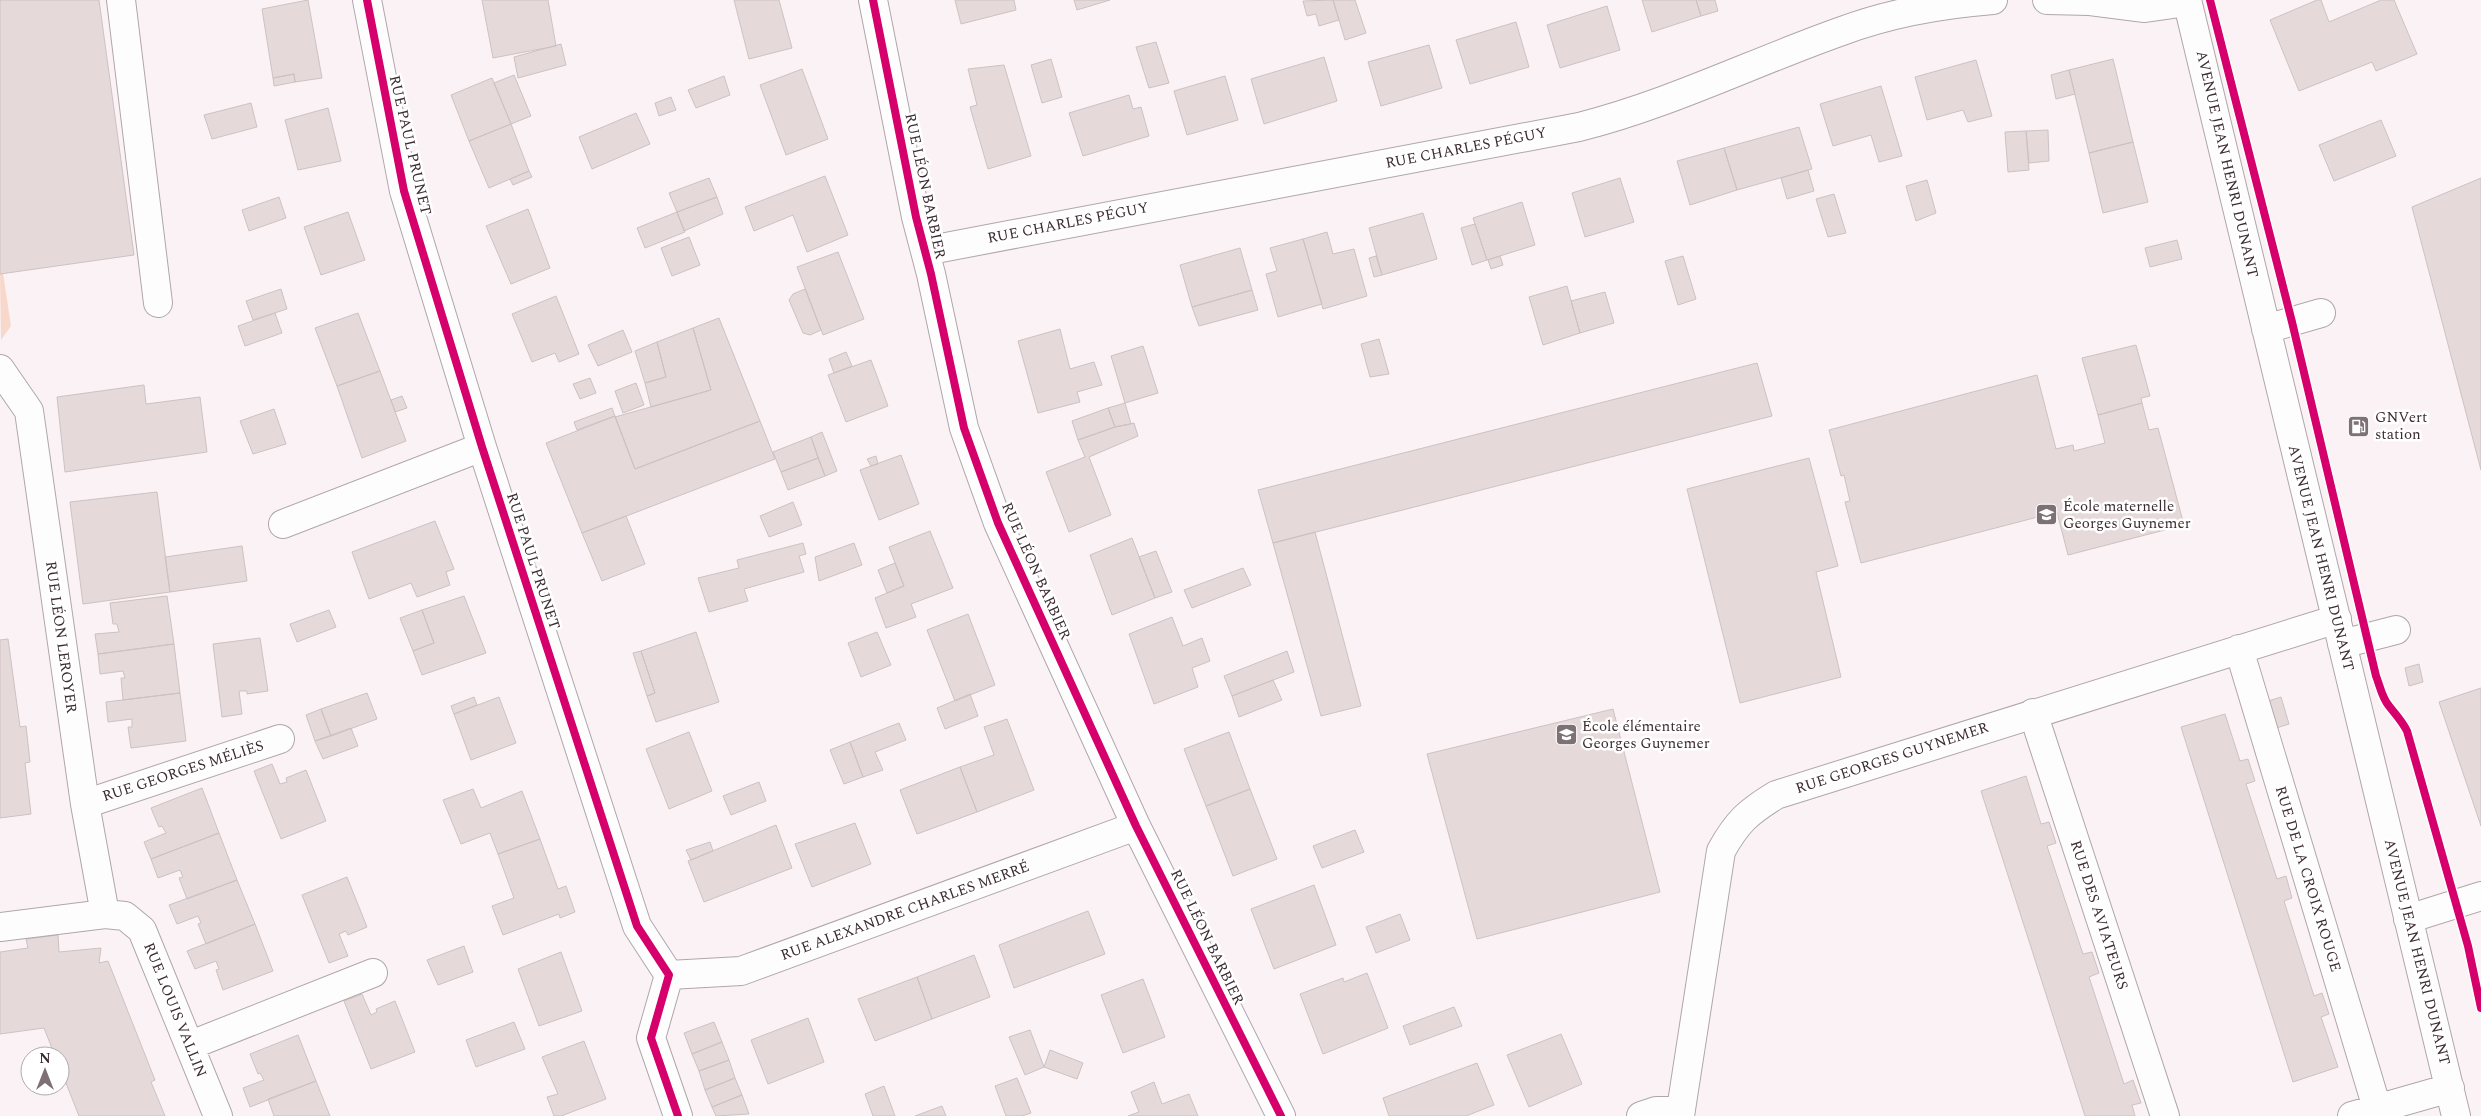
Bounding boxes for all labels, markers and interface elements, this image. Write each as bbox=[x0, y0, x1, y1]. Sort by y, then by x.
street label: AVENUE JEAN HENRI DUNANT bbox=[2190, 48, 2264, 280]
street label: RUE PAUL PRUNET bbox=[383, 73, 437, 217]
street label: RUE LÉON BARBIER bbox=[898, 111, 952, 261]
street label: RUE CHARLES PÉGUY bbox=[1383, 121, 1549, 175]
street label: RUE CHARLES PÉGUY bbox=[985, 196, 1151, 250]
place label: GNVert station bbox=[2375, 406, 2427, 446]
fuel station icon: GNVert station bbox=[2347, 414, 2371, 438]
street label: AVENUE JEAN HENRI DUNANT bbox=[2282, 442, 2360, 674]
street label: RUE PAUL PRUNET bbox=[500, 490, 566, 632]
place label: École maternelle Georges Guynemer bbox=[2063, 495, 2191, 535]
street label: RUE LÉON BARBIER bbox=[995, 499, 1077, 644]
school or university icon: École maternelle Georges Guynemer bbox=[2035, 503, 2059, 527]
street label: RUE LÉON LEROYER bbox=[39, 560, 83, 715]
place label: École élémentaire Georges Guynemer bbox=[1582, 715, 1710, 755]
street label: RUE GEORGES GUYNEMER bbox=[1793, 716, 1991, 800]
school or university icon: École élémentaire Georges Guynemer bbox=[1554, 723, 1578, 747]
street label: RUE GEORGES MÉLIÈS bbox=[99, 734, 267, 808]
street label: RUE DE LA CROIX ROUGE bbox=[2269, 783, 2347, 975]
street label: AVENUE JEAN HENRI DUNANT bbox=[2378, 836, 2456, 1068]
street label: RUE DES AVIATEURS bbox=[2064, 837, 2134, 993]
street label: RUE ALEXANDRE CHARLES MERRÉ bbox=[777, 855, 1033, 967]
street label: RUE LÉON BARBIER bbox=[1164, 865, 1250, 1009]
street label: RUE LOUIS VALLIN bbox=[137, 939, 213, 1081]
north arrow bbox=[20, 1046, 70, 1096]
text: N bbox=[39, 1048, 51, 1069]

